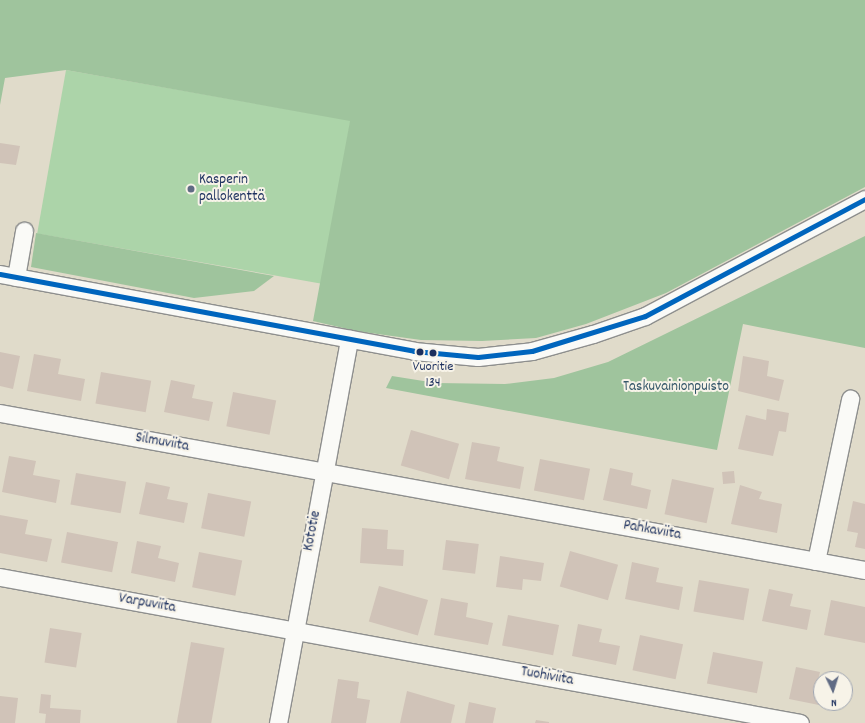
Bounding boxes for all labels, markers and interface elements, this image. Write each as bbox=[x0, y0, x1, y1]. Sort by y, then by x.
place label: Kasperin pallokenttä bbox=[199, 171, 265, 206]
marker: Kasperin pallokenttä bbox=[186, 184, 196, 194]
unlabelled marker bbox=[415, 347, 425, 357]
marker: Vuoritie 134 bbox=[428, 348, 438, 358]
place label: Vuoritie 134 bbox=[413, 359, 453, 392]
park label: Taskuvainionpuisto bbox=[623, 379, 729, 397]
street label: Silmuviita bbox=[134, 429, 190, 457]
street label: Kototie bbox=[300, 509, 326, 553]
street label: Pahkaviita bbox=[622, 517, 682, 545]
street label: Varpuviita bbox=[117, 590, 177, 618]
street label: Tuohiviita bbox=[519, 664, 575, 690]
north arrow bbox=[813, 671, 853, 711]
text: N bbox=[830, 694, 837, 710]

